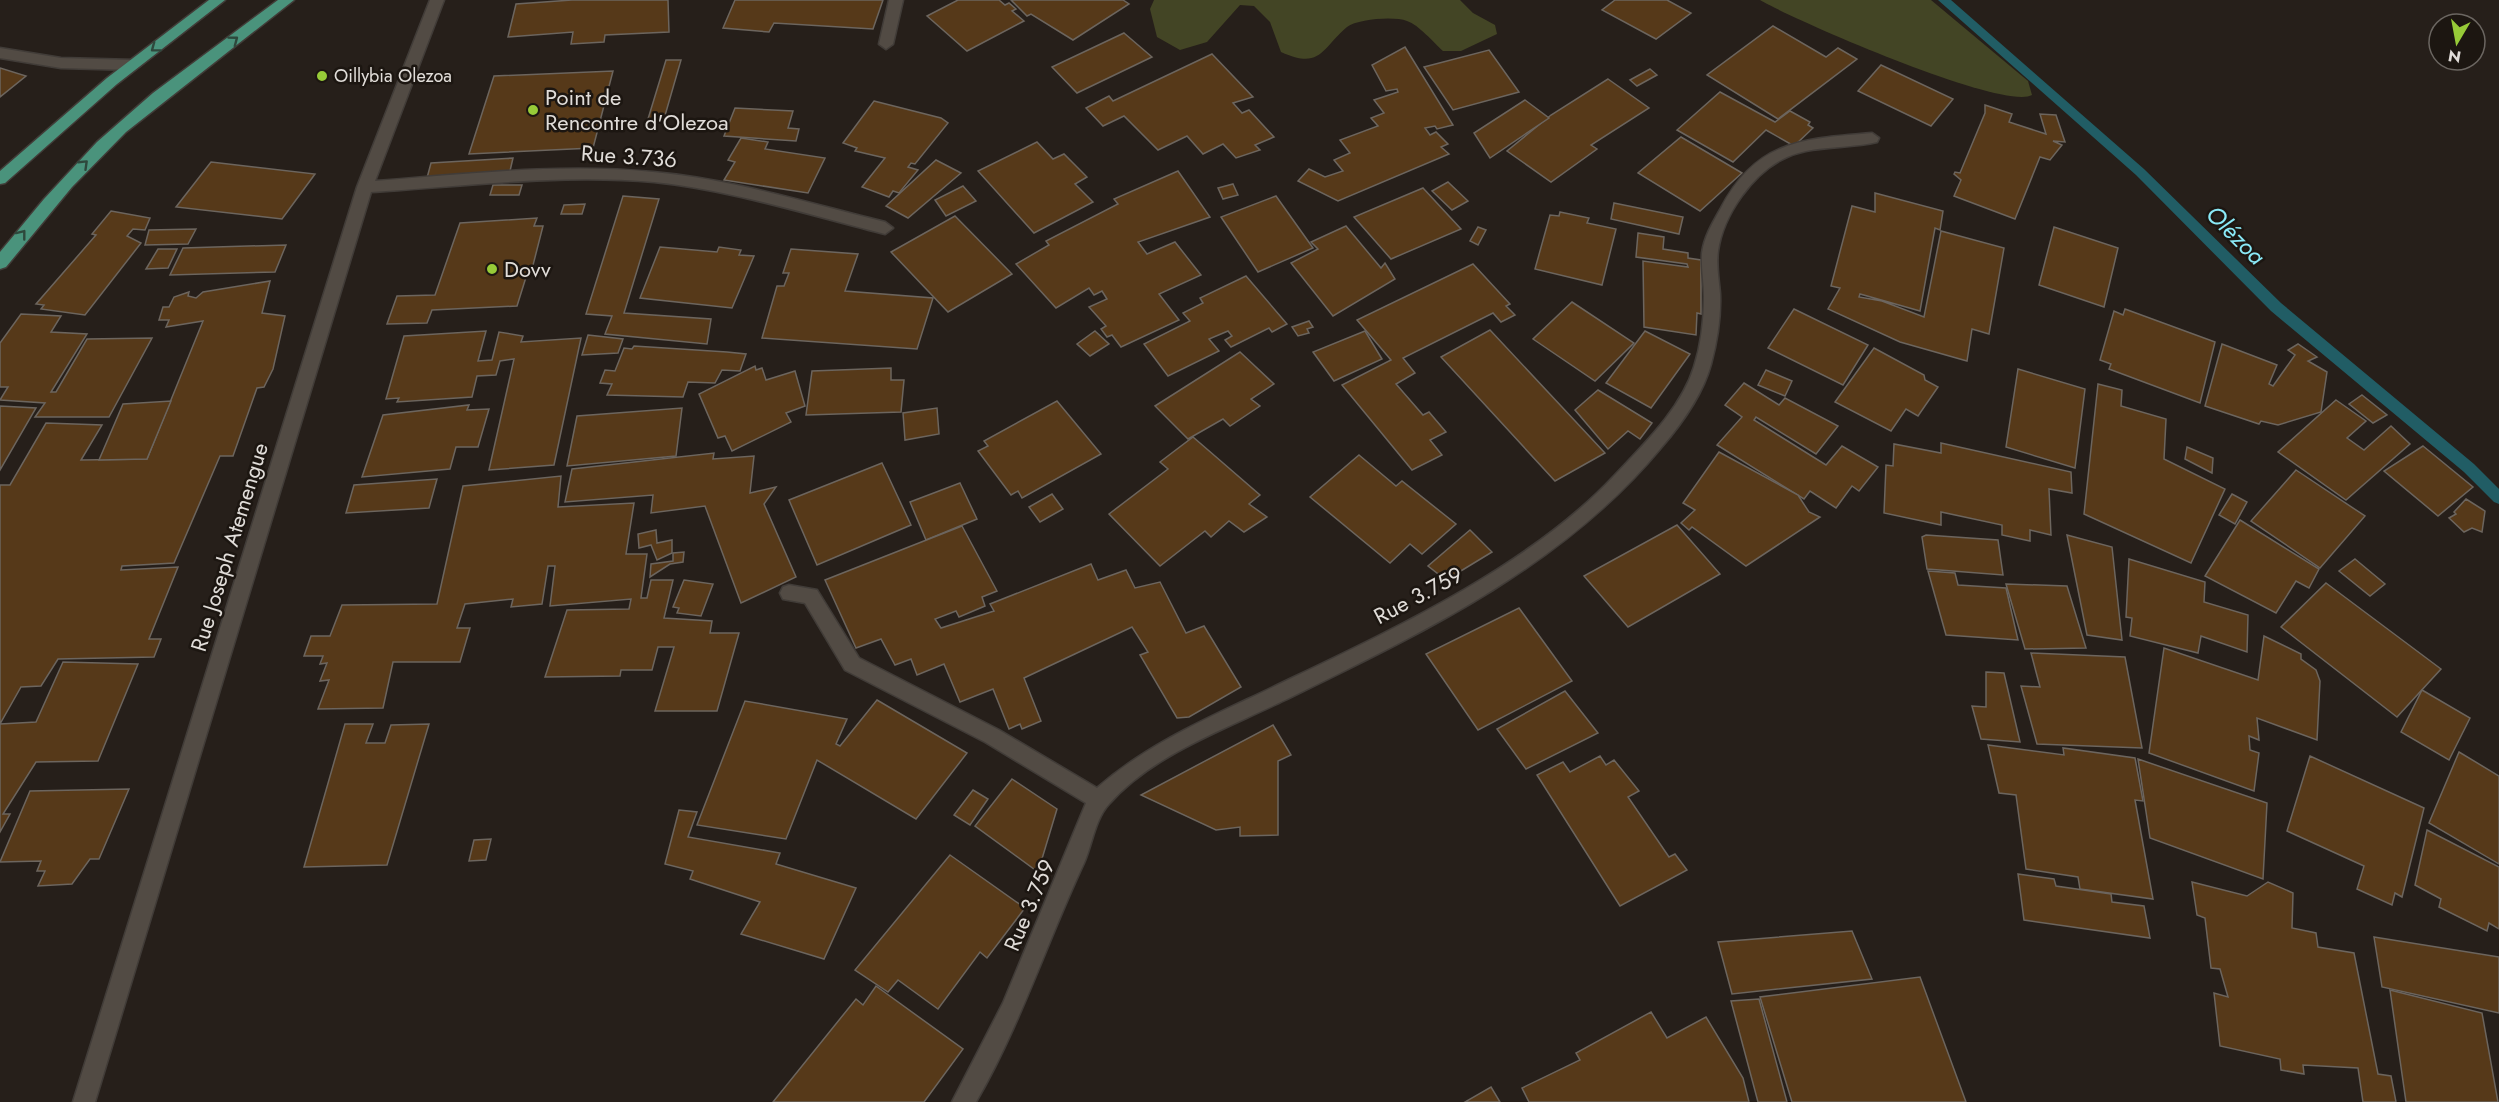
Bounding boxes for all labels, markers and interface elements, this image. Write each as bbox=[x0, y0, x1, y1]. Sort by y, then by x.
north arrow bbox=[2427, 12, 2487, 72]
one-way arrow bbox=[228, 36, 239, 47]
one-way arrow bbox=[151, 41, 162, 52]
text: N bbox=[2446, 44, 2463, 69]
place label: Oillybia Olezoa bbox=[334, 63, 452, 89]
marker: Oillybia Olezoa bbox=[315, 69, 329, 83]
place label: Point de Rencontre d'Olezoa bbox=[545, 81, 729, 138]
marker: Point de Rencontre d'Olezoa bbox=[526, 103, 540, 117]
street label: Rue 3.736 bbox=[580, 137, 678, 175]
one-way arrow bbox=[77, 160, 88, 171]
water label: Olézoa bbox=[2198, 197, 2274, 273]
one-way arrow bbox=[15, 230, 26, 241]
place label: Dovv bbox=[504, 253, 551, 285]
marker: Dovv bbox=[485, 262, 499, 276]
street label: Rue Joseph Atemengue bbox=[182, 439, 276, 655]
street label: Rue 3.759 bbox=[1368, 558, 1468, 632]
street label: Rue 3.759 bbox=[995, 854, 1063, 956]

